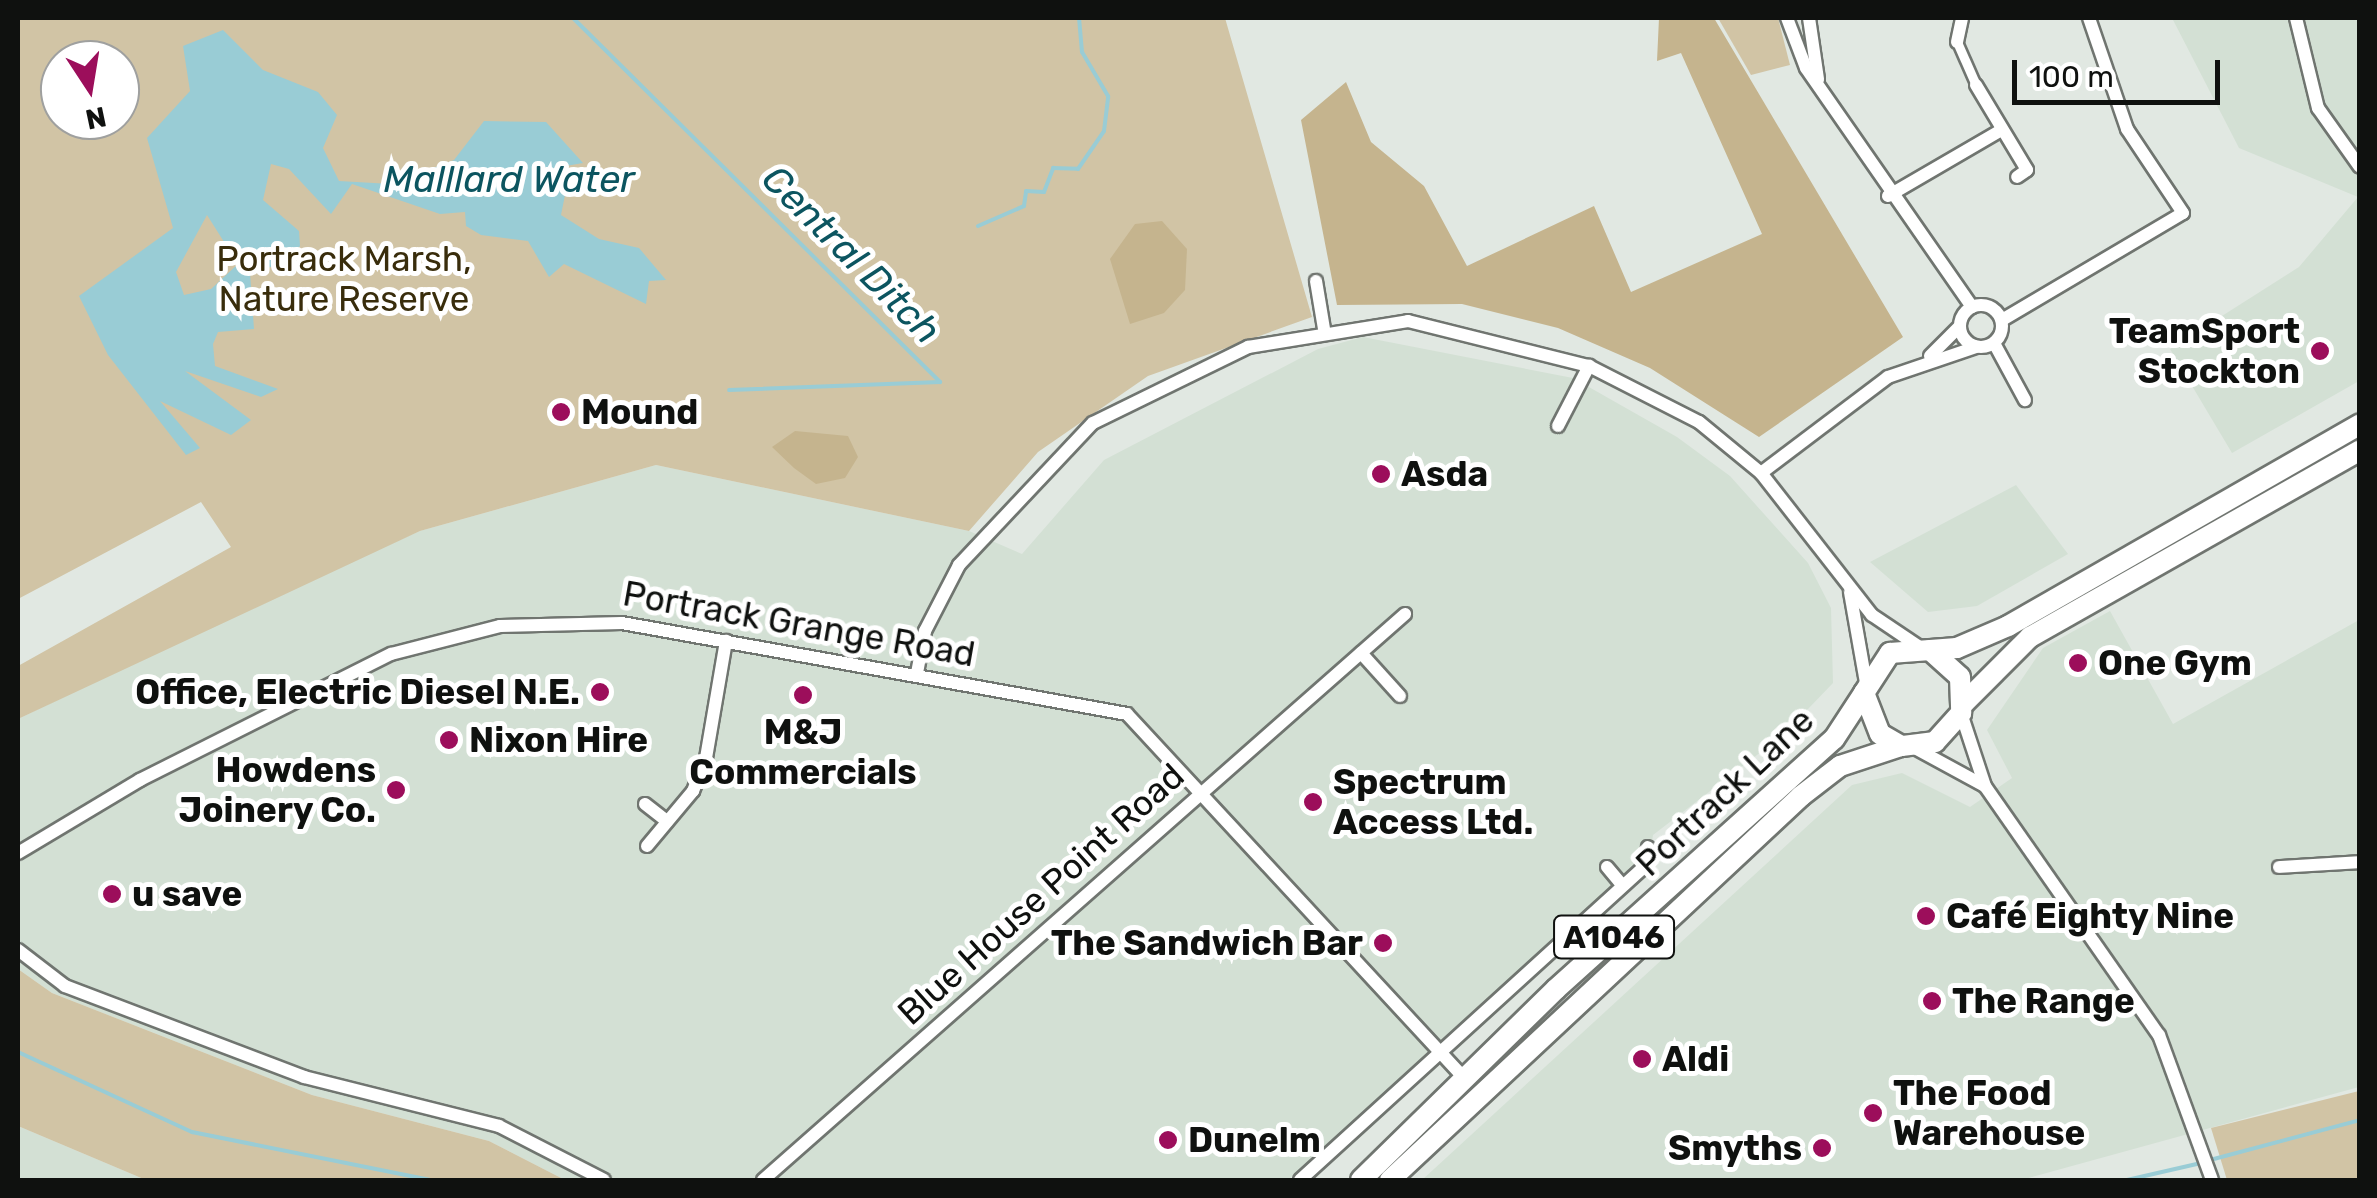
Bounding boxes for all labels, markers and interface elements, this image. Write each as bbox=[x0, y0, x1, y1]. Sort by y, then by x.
north arrow bbox=[40, 40, 140, 140]
scale bar bbox=[2017, 40, 2224, 102]
text: 100 m bbox=[2029, 59, 2114, 95]
text: N bbox=[83, 100, 109, 136]
water label: Central Ditch bbox=[752, 156, 950, 354]
water label: Malllard Water bbox=[383, 157, 635, 203]
park label: Portrack Marsh, Nature Reserve bbox=[216, 238, 472, 320]
place label: TeamSport Stockton bbox=[2109, 310, 2300, 392]
marker: TeamSport Stockton bbox=[2309, 340, 2331, 362]
place label: Mound bbox=[581, 391, 698, 433]
marker: Mound bbox=[550, 401, 572, 423]
place label: Asda bbox=[1401, 453, 1488, 495]
marker: Asda bbox=[1370, 463, 1392, 485]
street label: Portrack Grange Road bbox=[620, 572, 978, 676]
place label: One Gym bbox=[2098, 642, 2252, 684]
marker: One Gym bbox=[2067, 652, 2089, 674]
place label: Office, Electric Diesel N.E. bbox=[135, 671, 580, 713]
marker: Office, Electric Diesel N.E. bbox=[589, 681, 611, 703]
marker: M&J Commercials bbox=[792, 684, 814, 706]
street label: Portrack Lane bbox=[1628, 699, 1822, 885]
place label: M&J Commercials bbox=[689, 711, 917, 793]
place label: Nixon Hire bbox=[469, 719, 648, 761]
marker: Nixon Hire bbox=[438, 729, 460, 751]
place label: Howdens Joinery Co. bbox=[178, 749, 376, 831]
street label: Blue House Point Road bbox=[889, 755, 1193, 1033]
place label: Spectrum Access Ltd. bbox=[1333, 761, 1533, 843]
marker: Howdens Joinery Co. bbox=[385, 779, 407, 801]
marker: Spectrum Access Ltd. bbox=[1302, 791, 1324, 813]
place label: u save bbox=[132, 873, 242, 915]
marker: u save bbox=[101, 883, 123, 905]
place label: Café Eighty Nine bbox=[1946, 895, 2235, 937]
marker: Café Eighty Nine bbox=[1915, 905, 1937, 927]
road number: A1046 bbox=[1552, 910, 1676, 964]
place label: The Sandwich Bar bbox=[1051, 922, 1363, 964]
marker: The Sandwich Bar bbox=[1372, 932, 1394, 954]
place label: The Range bbox=[1952, 980, 2135, 1022]
marker: The Range bbox=[1921, 990, 1943, 1012]
place label: Aldi bbox=[1662, 1038, 1729, 1080]
marker: Aldi bbox=[1631, 1048, 1653, 1070]
place label: The Food Warehouse bbox=[1893, 1072, 2085, 1154]
marker: The Food Warehouse bbox=[1862, 1102, 1884, 1124]
place label: Dunelm bbox=[1188, 1119, 1321, 1161]
place label: Smyths bbox=[1668, 1127, 1802, 1169]
marker: Dunelm bbox=[1157, 1129, 1179, 1151]
marker: Smyths bbox=[1811, 1137, 1833, 1159]

